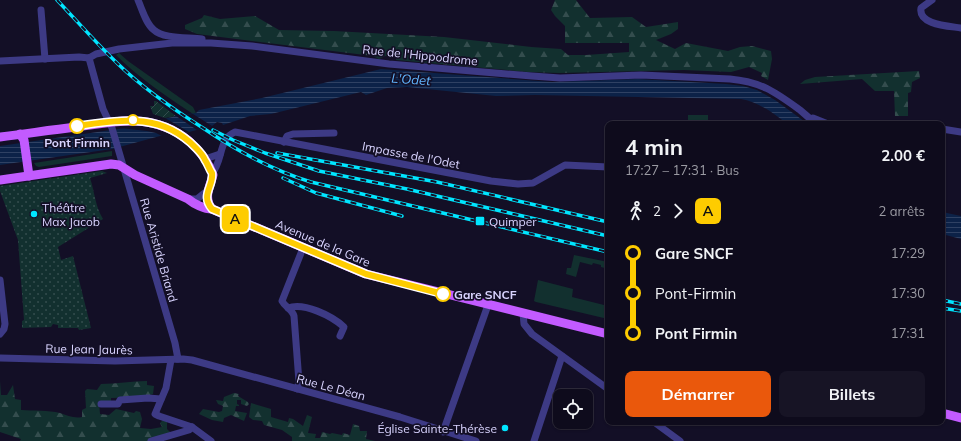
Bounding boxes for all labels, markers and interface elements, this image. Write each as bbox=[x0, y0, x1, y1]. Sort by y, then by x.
street label: Rue de l'Hippodrome bbox=[362, 41, 478, 69]
water label: L'Odet bbox=[391, 70, 432, 88]
unlabelled marker bbox=[127, 114, 139, 126]
marker: Pont Firmin bbox=[69, 118, 85, 134]
text: 4 min bbox=[625, 133, 683, 161]
place label: Pont Firmin bbox=[44, 135, 110, 150]
street label: Impasse de l'Odet bbox=[361, 138, 461, 172]
text: 2.00 € bbox=[881, 146, 925, 165]
text: 17:27 – 17:31 · Bus bbox=[625, 162, 739, 178]
street label: Rue Aristide Briand bbox=[137, 196, 181, 304]
place label: Théâtre Max Jacob bbox=[42, 200, 100, 229]
icon: walk bbox=[625, 200, 647, 222]
icon: forward bbox=[667, 200, 689, 222]
text: A bbox=[703, 202, 713, 220]
text: 2 bbox=[653, 203, 661, 219]
text: 2 arrêts bbox=[879, 203, 925, 219]
line badge: A bbox=[222, 206, 248, 232]
marker: Théâtre Max Jacob bbox=[29, 209, 39, 219]
text: A bbox=[230, 210, 240, 228]
place label: Quimper bbox=[489, 214, 537, 229]
marker: Quimper bbox=[474, 215, 486, 227]
street label: Avenue de la Gare bbox=[273, 216, 373, 270]
text: Gare SNCF bbox=[655, 244, 733, 263]
text: 17:29 bbox=[891, 245, 925, 261]
text: Pont-Firmin bbox=[655, 284, 736, 303]
text: 17:30 bbox=[891, 285, 925, 301]
marker: Gare SNCF bbox=[435, 286, 451, 302]
place label: Gare SNCF bbox=[454, 287, 517, 302]
text: Pont Firmin bbox=[655, 324, 737, 343]
text: 17:31 bbox=[891, 325, 925, 341]
street label: Rue Jean Jaurès bbox=[45, 341, 133, 357]
street label: Rue Le Déan bbox=[295, 371, 367, 403]
button: Démarrer bbox=[625, 371, 771, 417]
button: Billets bbox=[779, 371, 925, 417]
map controls bbox=[553, 389, 593, 429]
button: locate bbox=[553, 389, 593, 429]
place label: Église Sainte-Thérèse bbox=[377, 421, 497, 436]
marker: Église Sainte-Thérèse bbox=[500, 423, 510, 433]

